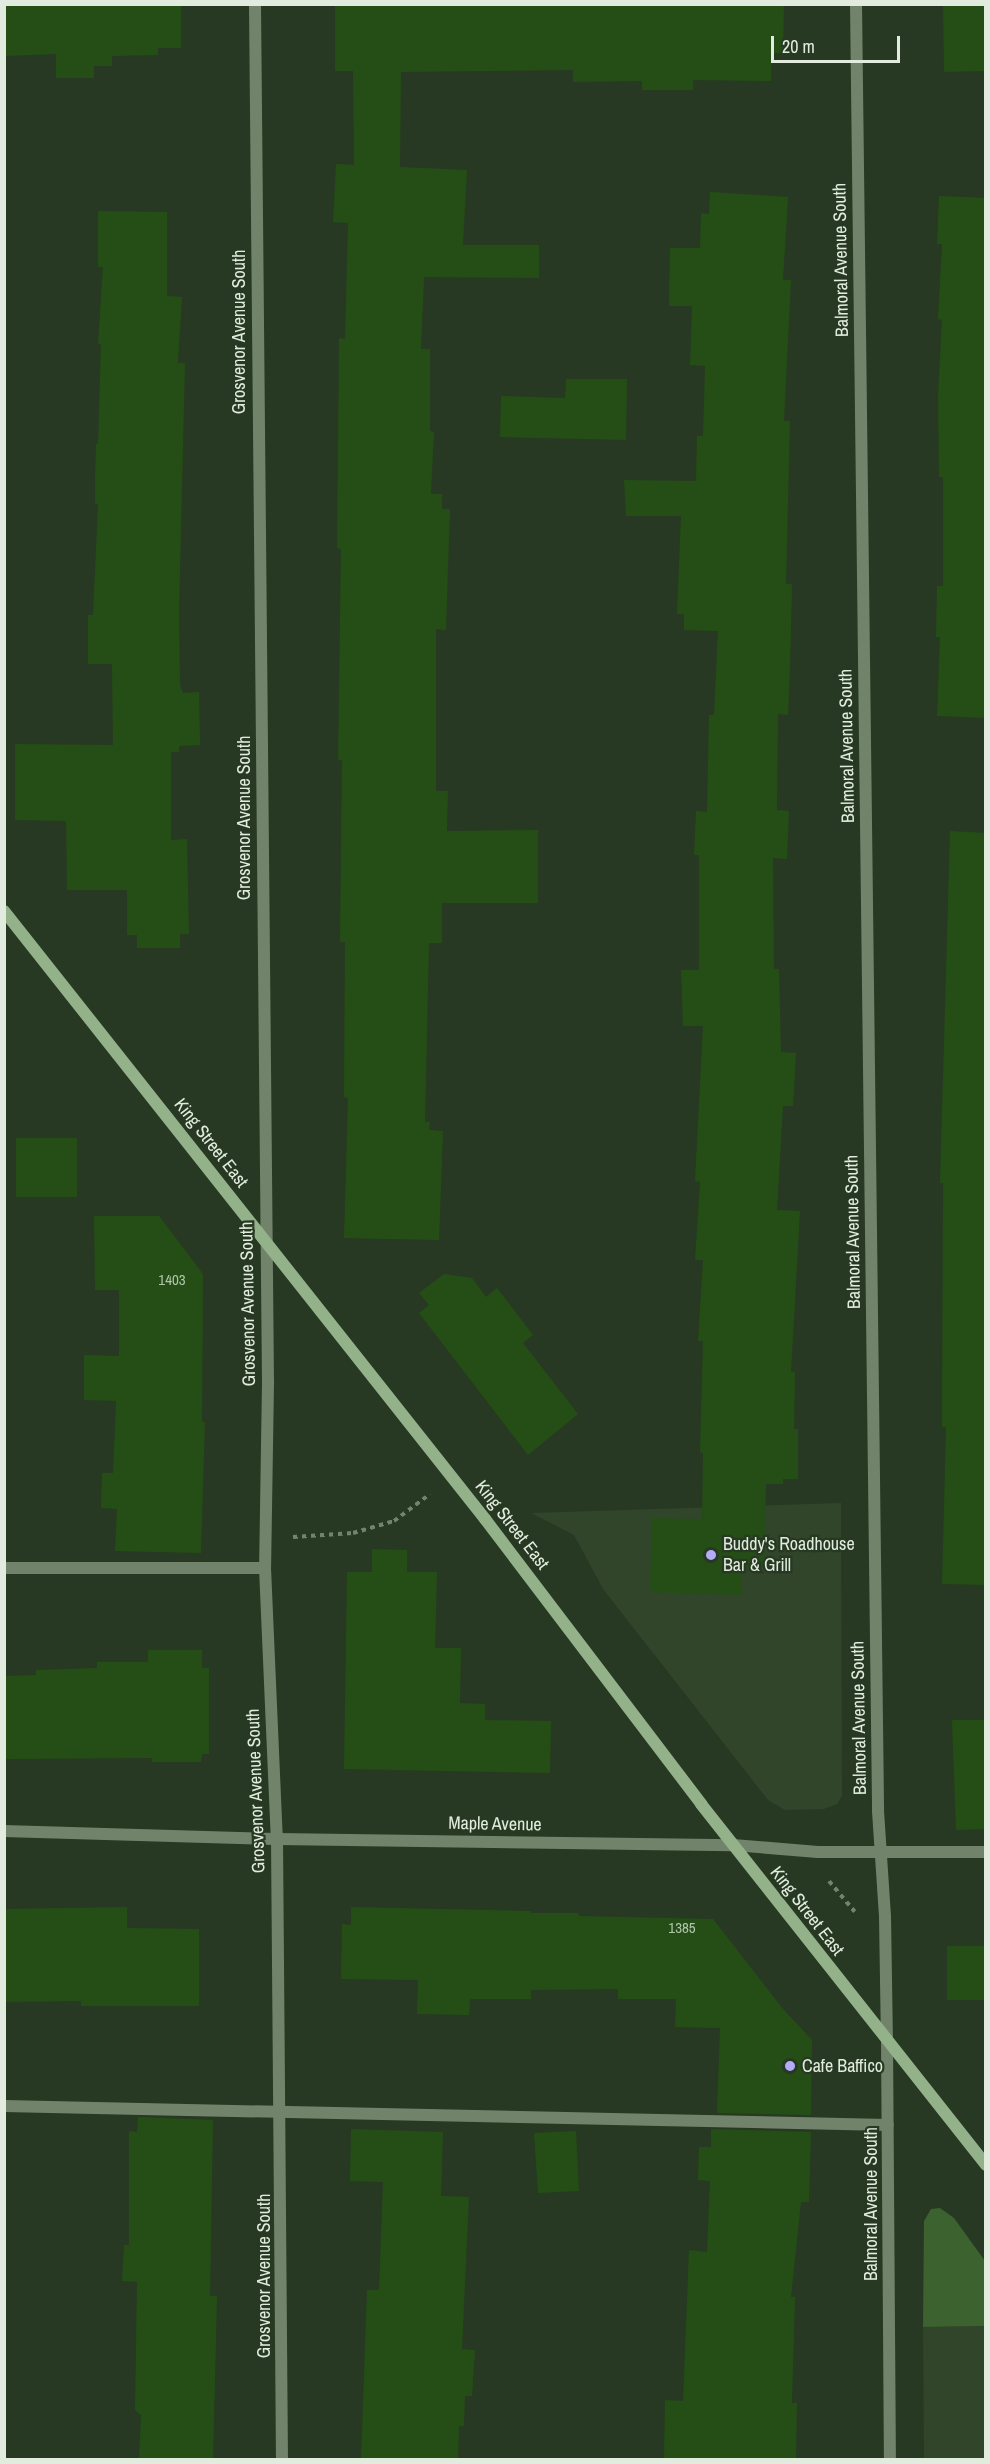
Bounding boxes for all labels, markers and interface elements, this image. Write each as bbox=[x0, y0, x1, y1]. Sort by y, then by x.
scale bar bbox=[774, 24, 903, 62]
text: 20 m bbox=[782, 34, 815, 59]
street label: Balmoral Avenue South bbox=[829, 182, 853, 338]
street label: Grosvenor Avenue South bbox=[228, 249, 250, 415]
street label: Balmoral Avenue South bbox=[835, 668, 859, 824]
street label: Grosvenor Avenue South bbox=[233, 735, 255, 901]
street label: King Street East bbox=[169, 1094, 253, 1192]
street label: Balmoral Avenue South bbox=[841, 1154, 865, 1310]
street label: Grosvenor Avenue South bbox=[236, 1221, 260, 1387]
house number: 1403 bbox=[158, 1271, 186, 1289]
street label: King Street East bbox=[470, 1476, 554, 1574]
place label: Buddy's Roadhouse Bar & Grill bbox=[723, 1534, 855, 1576]
marker: Buddy's Roadhouse Bar & Grill bbox=[704, 1548, 718, 1562]
street label: Balmoral Avenue South bbox=[847, 1640, 871, 1796]
street label: Grosvenor Avenue South bbox=[242, 1708, 270, 1874]
street label: Maple Avenue bbox=[448, 1812, 542, 1836]
street label: King Street East bbox=[765, 1862, 849, 1960]
house number: 1385 bbox=[668, 1919, 696, 1937]
place label: Cafe Baffico bbox=[802, 2055, 883, 2077]
marker: Cafe Baffico bbox=[783, 2059, 797, 2073]
street label: Balmoral Avenue South bbox=[860, 2127, 882, 2281]
street label: Grosvenor Avenue South bbox=[253, 2193, 275, 2359]

